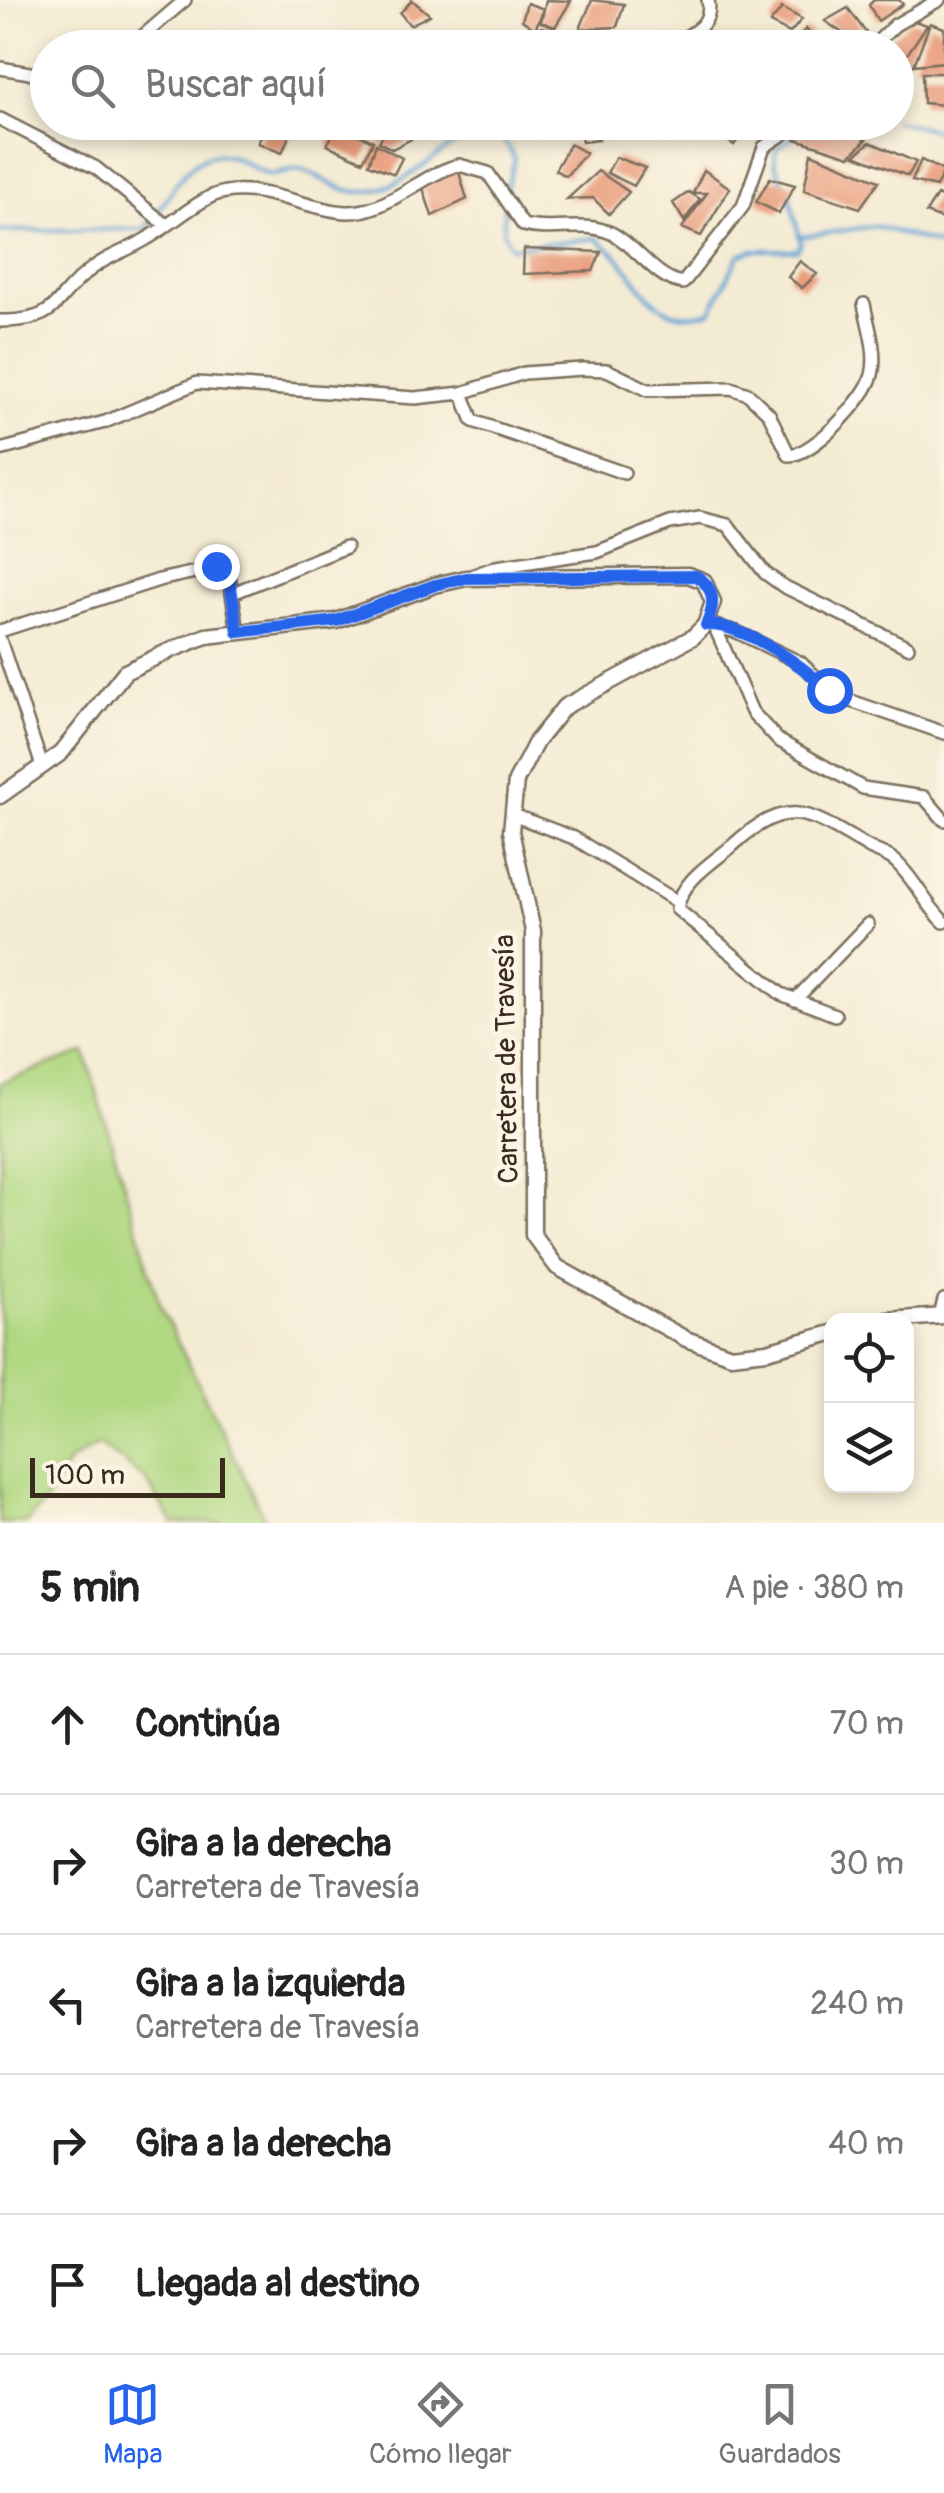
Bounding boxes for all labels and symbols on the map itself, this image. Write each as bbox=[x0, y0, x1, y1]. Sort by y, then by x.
route end bbox=[194, 544, 240, 590]
route start bbox=[807, 668, 853, 714]
street label: Carretera de Travesía bbox=[487, 934, 527, 1184]
scale bar bbox=[30, 1453, 225, 1498]

